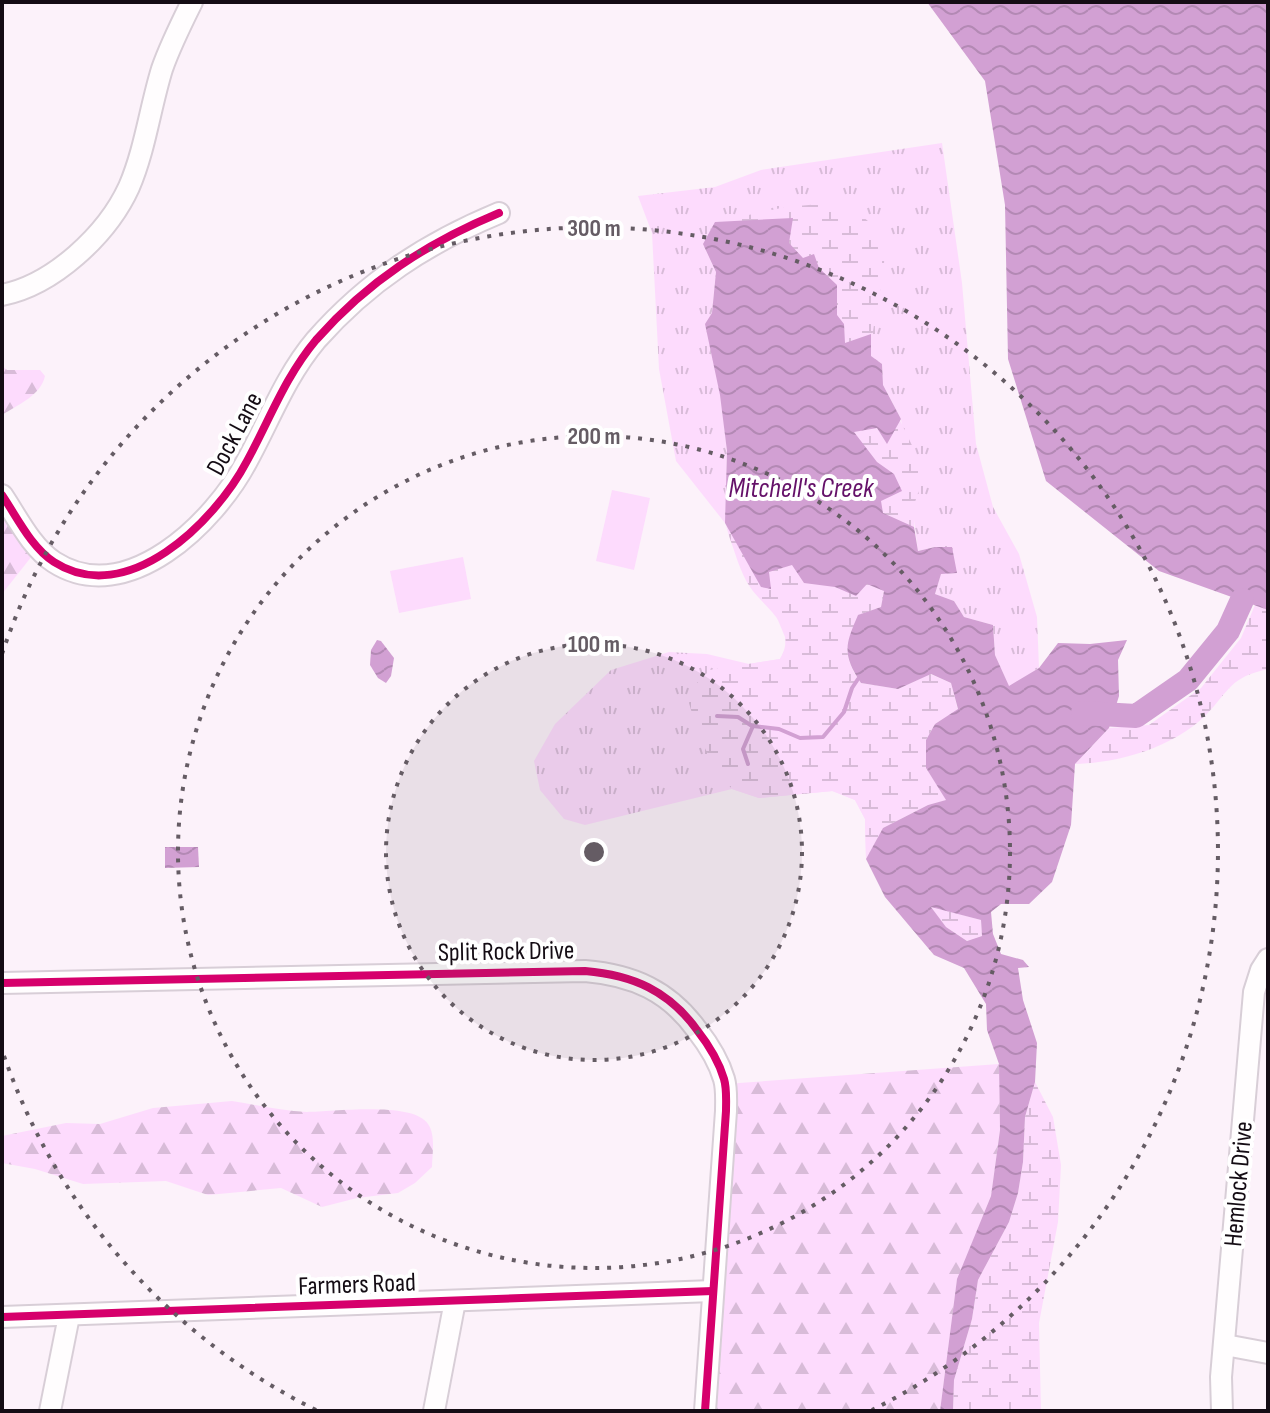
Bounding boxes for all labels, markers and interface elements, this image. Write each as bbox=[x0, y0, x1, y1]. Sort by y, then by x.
text: 300 m bbox=[567, 214, 621, 243]
street label: Dock Lane bbox=[200, 387, 270, 481]
text: 200 m bbox=[567, 422, 621, 451]
water label: Mitchell's Creek bbox=[729, 472, 875, 505]
text: 100 m bbox=[568, 630, 620, 659]
centre of rings bbox=[580, 838, 608, 866]
street label: Split Rock Drive bbox=[437, 935, 575, 969]
street label: Hemlock Drive bbox=[1218, 1120, 1260, 1248]
street label: Farmers Road bbox=[298, 1267, 416, 1303]

